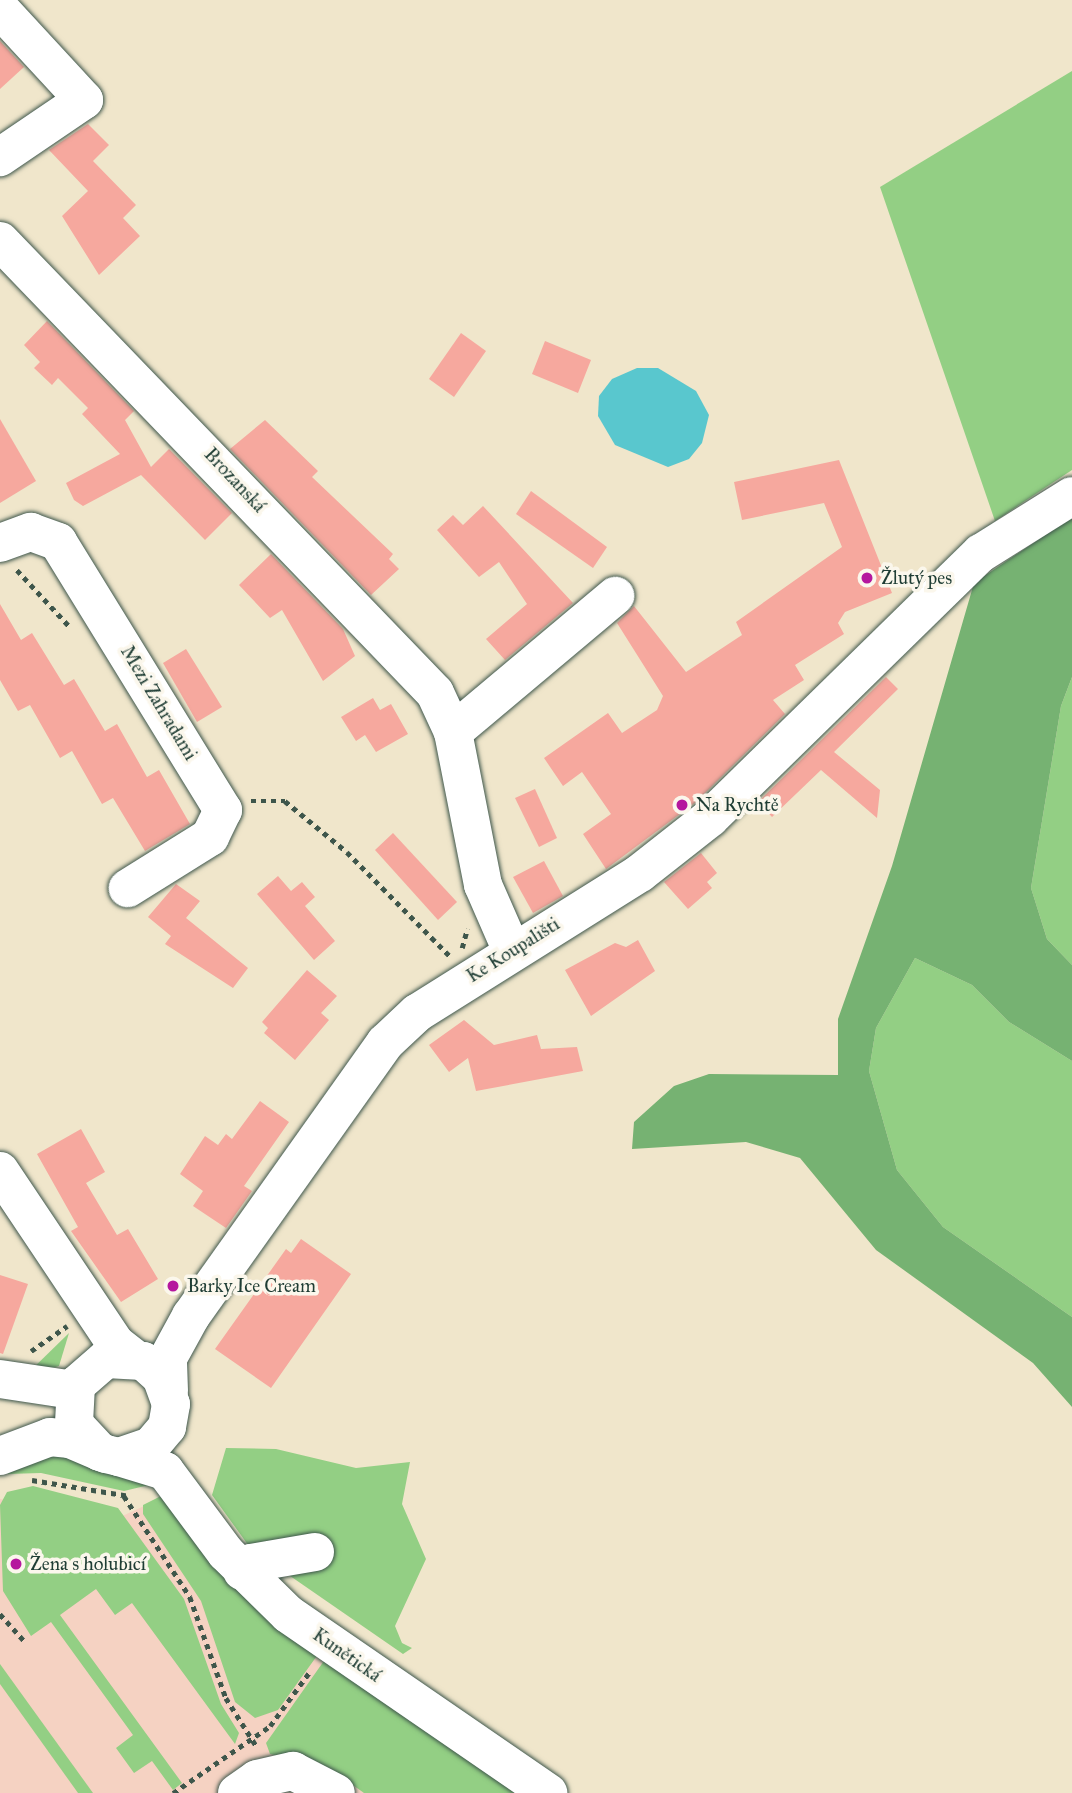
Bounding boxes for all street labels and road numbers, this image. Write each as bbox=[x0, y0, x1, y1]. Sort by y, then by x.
street label: Brozanská bbox=[199, 443, 271, 517]
street label: Mezi Zahradami bbox=[116, 642, 202, 764]
street label: Ke Koupališti bbox=[462, 912, 564, 988]
street label: Kunětická bbox=[308, 1623, 386, 1687]

